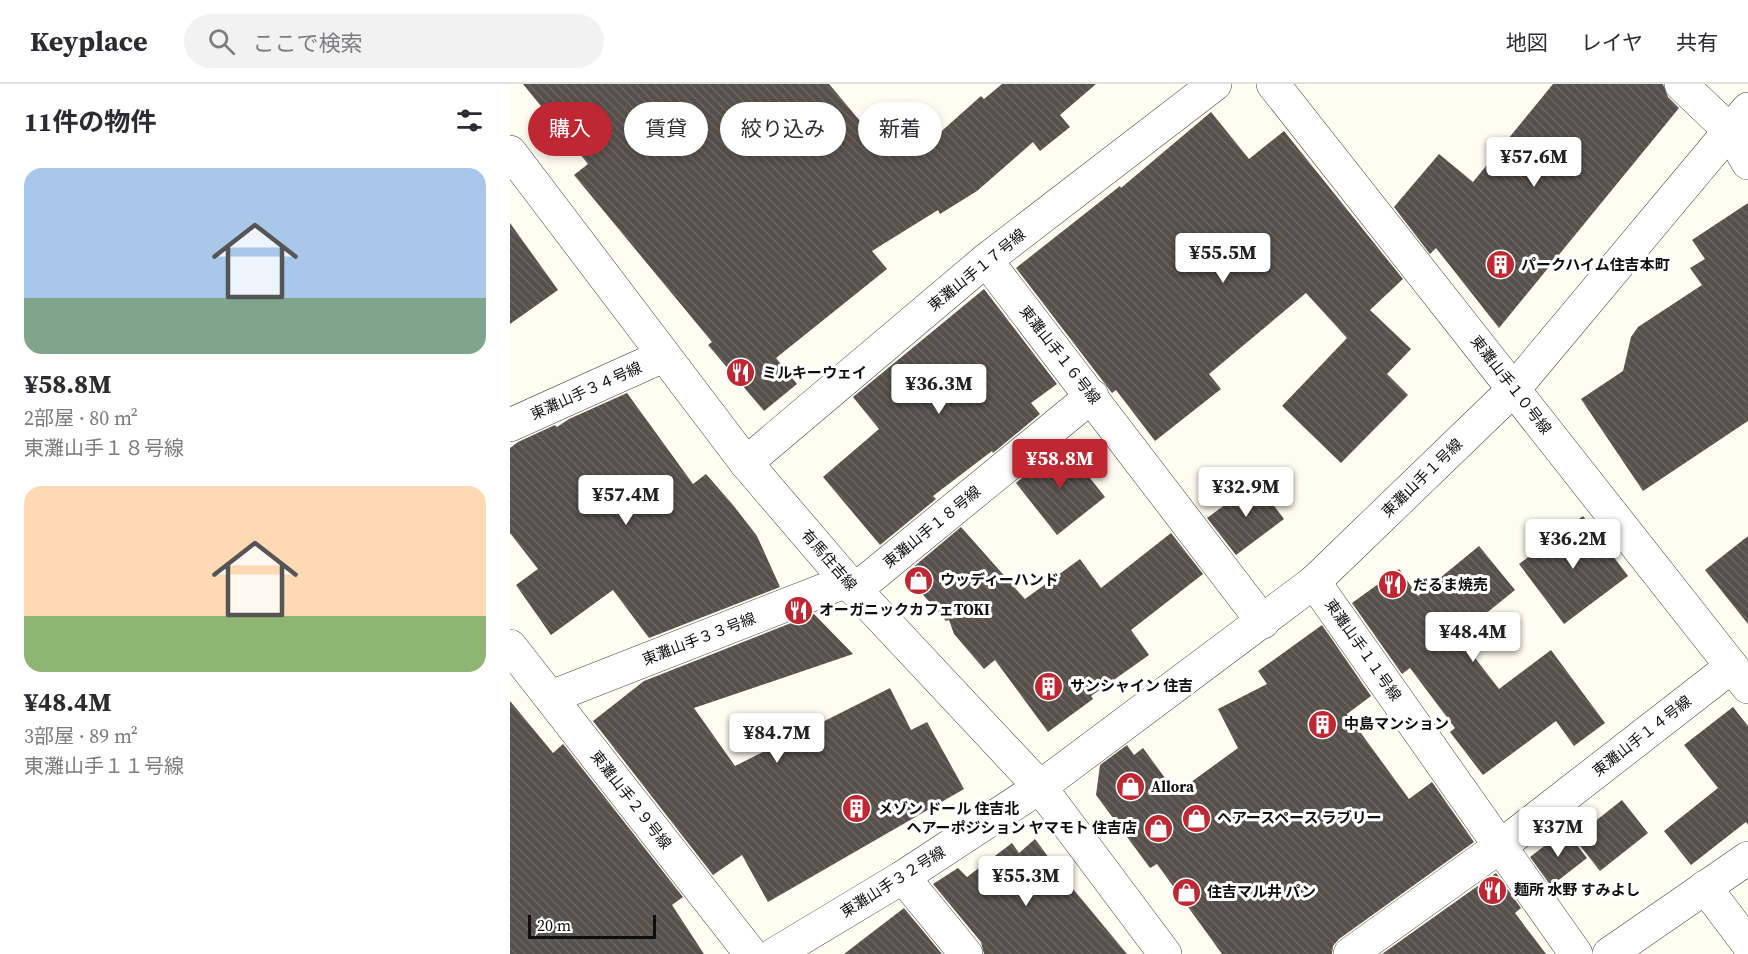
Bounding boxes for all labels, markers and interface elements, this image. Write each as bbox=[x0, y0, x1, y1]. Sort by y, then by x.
search box bbox=[184, 14, 604, 68]
text: Keyplace bbox=[30, 22, 148, 60]
icon: search bbox=[205, 25, 238, 58]
text: ここで検索 bbox=[253, 28, 363, 58]
text: 地図 bbox=[1506, 28, 1548, 57]
text: レイヤ bbox=[1581, 28, 1643, 57]
text: 共有 bbox=[1676, 28, 1718, 57]
chip: 購入 bbox=[528, 102, 612, 156]
chip: 賃貸 bbox=[624, 102, 708, 156]
chip: 絞り込み bbox=[720, 102, 846, 156]
chip: 新着 bbox=[858, 102, 942, 156]
text: 11件の物件 bbox=[24, 104, 156, 140]
icon: filters bbox=[453, 104, 486, 137]
pin: ¥57.6M bbox=[1485, 137, 1583, 188]
text: ¥57.6M bbox=[1500, 142, 1568, 170]
icon: home bbox=[201, 207, 309, 315]
street label: 東灘山手１７号線 bbox=[923, 224, 1030, 316]
pin: ¥55.5M bbox=[1174, 233, 1272, 284]
text: ¥55.5M bbox=[1189, 238, 1257, 266]
building icon: パークハイム住吉本町 bbox=[1484, 249, 1516, 281]
place label: パークハイム住吉本町 bbox=[1521, 254, 1670, 275]
street label: 東灘山手１６号線 bbox=[1015, 301, 1106, 408]
street label: 東灘山手１０号線 bbox=[1466, 331, 1557, 438]
street label: 東灘山手３４号線 bbox=[527, 357, 645, 425]
restaurant icon: ミルキーウェイ bbox=[725, 357, 757, 389]
place label: ミルキーウェイ bbox=[762, 362, 867, 383]
pin: ¥36.3M bbox=[890, 364, 988, 415]
text: ¥58.8M bbox=[24, 366, 111, 402]
text: ¥36.3M bbox=[905, 369, 973, 397]
text: 2部屋 · 80 m² bbox=[24, 404, 138, 432]
text: 東灘山手１８号線 bbox=[24, 434, 184, 462]
street label: 東灘山手１号線 bbox=[1377, 434, 1467, 522]
pin: ¥58.8M bbox=[1011, 439, 1109, 490]
text: ¥58.8M bbox=[1026, 444, 1094, 472]
pin: ¥32.9M bbox=[1197, 467, 1295, 518]
text: ¥32.9M bbox=[1212, 472, 1280, 500]
pin: ¥57.4M bbox=[577, 475, 675, 526]
text: ¥57.4M bbox=[592, 480, 660, 508]
street label: 東灘山手１８号線 bbox=[878, 481, 985, 573]
pin: ¥36.2M bbox=[1524, 519, 1622, 570]
street label: 有馬住吉線 bbox=[797, 524, 862, 595]
text: ¥36.2M bbox=[1539, 524, 1607, 552]
icon: home bbox=[201, 525, 309, 633]
shop icon: ウッディーハンド bbox=[903, 564, 935, 596]
place label: ウッディーハンド bbox=[940, 569, 1059, 590]
restaurant icon: だるま焼売 bbox=[1376, 569, 1408, 601]
place label: だるま焼売 bbox=[1413, 574, 1488, 595]
restaurant icon: オーガニックカフェTOKI bbox=[782, 594, 814, 626]
street label: 東灘山手１１号線 bbox=[1320, 595, 1406, 705]
place label: オーガニックカフェTOKI bbox=[819, 599, 990, 620]
street label: 東灘山手３３号線 bbox=[639, 607, 759, 670]
pin: ¥48.4M bbox=[1424, 612, 1522, 663]
text: ¥48.4M bbox=[1439, 617, 1507, 645]
building icon: サンシャイン 住吉 bbox=[1033, 670, 1065, 702]
place label: サンシャイン 住吉 bbox=[1070, 675, 1193, 696]
text: ¥48.4M bbox=[24, 684, 111, 720]
street label: 東灘山手１４号線 bbox=[1588, 690, 1695, 781]
building icon: 中島マンション bbox=[1307, 708, 1339, 740]
pin: ¥84.7M bbox=[728, 713, 826, 764]
place label: 中島マンション bbox=[1344, 713, 1449, 734]
text: ¥84.7M bbox=[743, 718, 811, 746]
text: 3部屋 · 89 m² bbox=[24, 722, 138, 750]
street label: 東灘山手２９号線 bbox=[586, 746, 677, 853]
text: 東灘山手１１号線 bbox=[24, 752, 184, 780]
shop icon: Allora bbox=[1114, 771, 1146, 803]
place label: Allora bbox=[1151, 776, 1195, 797]
building icon: メゾン ドール 住吉北 bbox=[841, 793, 873, 825]
place label: メゾン ドール 住吉北 bbox=[878, 798, 1019, 819]
shop icon: ヘアースペース ラブリー bbox=[1180, 802, 1212, 834]
place label: ヘアースペース ラブリー bbox=[1217, 807, 1382, 828]
pin: ¥37M bbox=[1522, 807, 1594, 858]
shop icon: ヘアーポジション ヤマモト 住吉店 bbox=[1142, 812, 1174, 844]
text: ¥37M bbox=[1533, 812, 1583, 840]
place label: ヘアーポジション ヤマモト 住吉店 bbox=[906, 817, 1137, 838]
street label: 東灘山手３２号線 bbox=[836, 841, 949, 922]
pin: ¥55.3M bbox=[977, 856, 1075, 907]
text: ¥55.3M bbox=[992, 861, 1060, 889]
restaurant icon: 麺所 水野 すみよし bbox=[1477, 874, 1509, 906]
shop icon: 住吉マル井 パン bbox=[1170, 876, 1202, 908]
place label: 麺所 水野 すみよし bbox=[1514, 879, 1640, 900]
place label: 住吉マル井 パン bbox=[1207, 881, 1316, 902]
scale bar bbox=[528, 912, 656, 940]
text: 20 m bbox=[537, 914, 571, 936]

